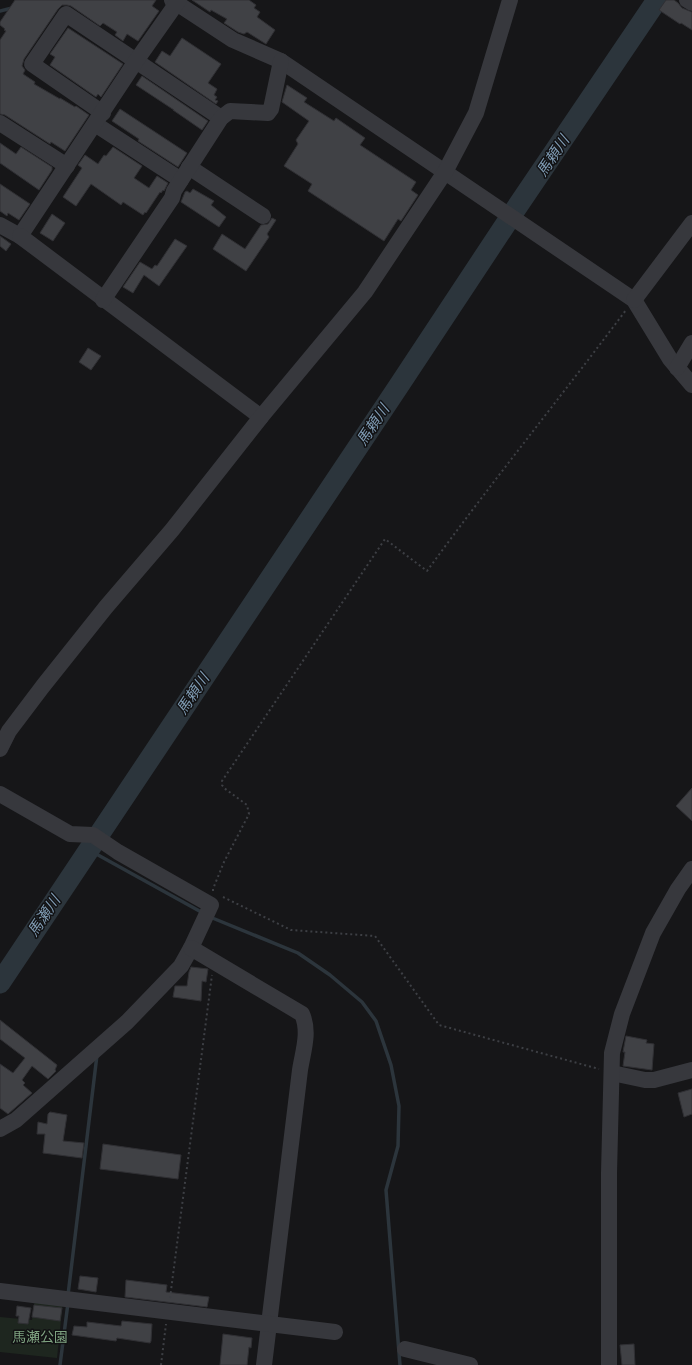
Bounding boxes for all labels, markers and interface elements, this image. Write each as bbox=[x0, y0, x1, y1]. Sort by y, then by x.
water label: 馬頼川 bbox=[532, 130, 576, 181]
water label: 馬頼川 bbox=[352, 399, 396, 450]
water label: 馬頼川 bbox=[172, 668, 216, 719]
water label: 馬瀬川 bbox=[23, 890, 67, 941]
park label: 馬瀬公園 bbox=[12, 1328, 68, 1348]

